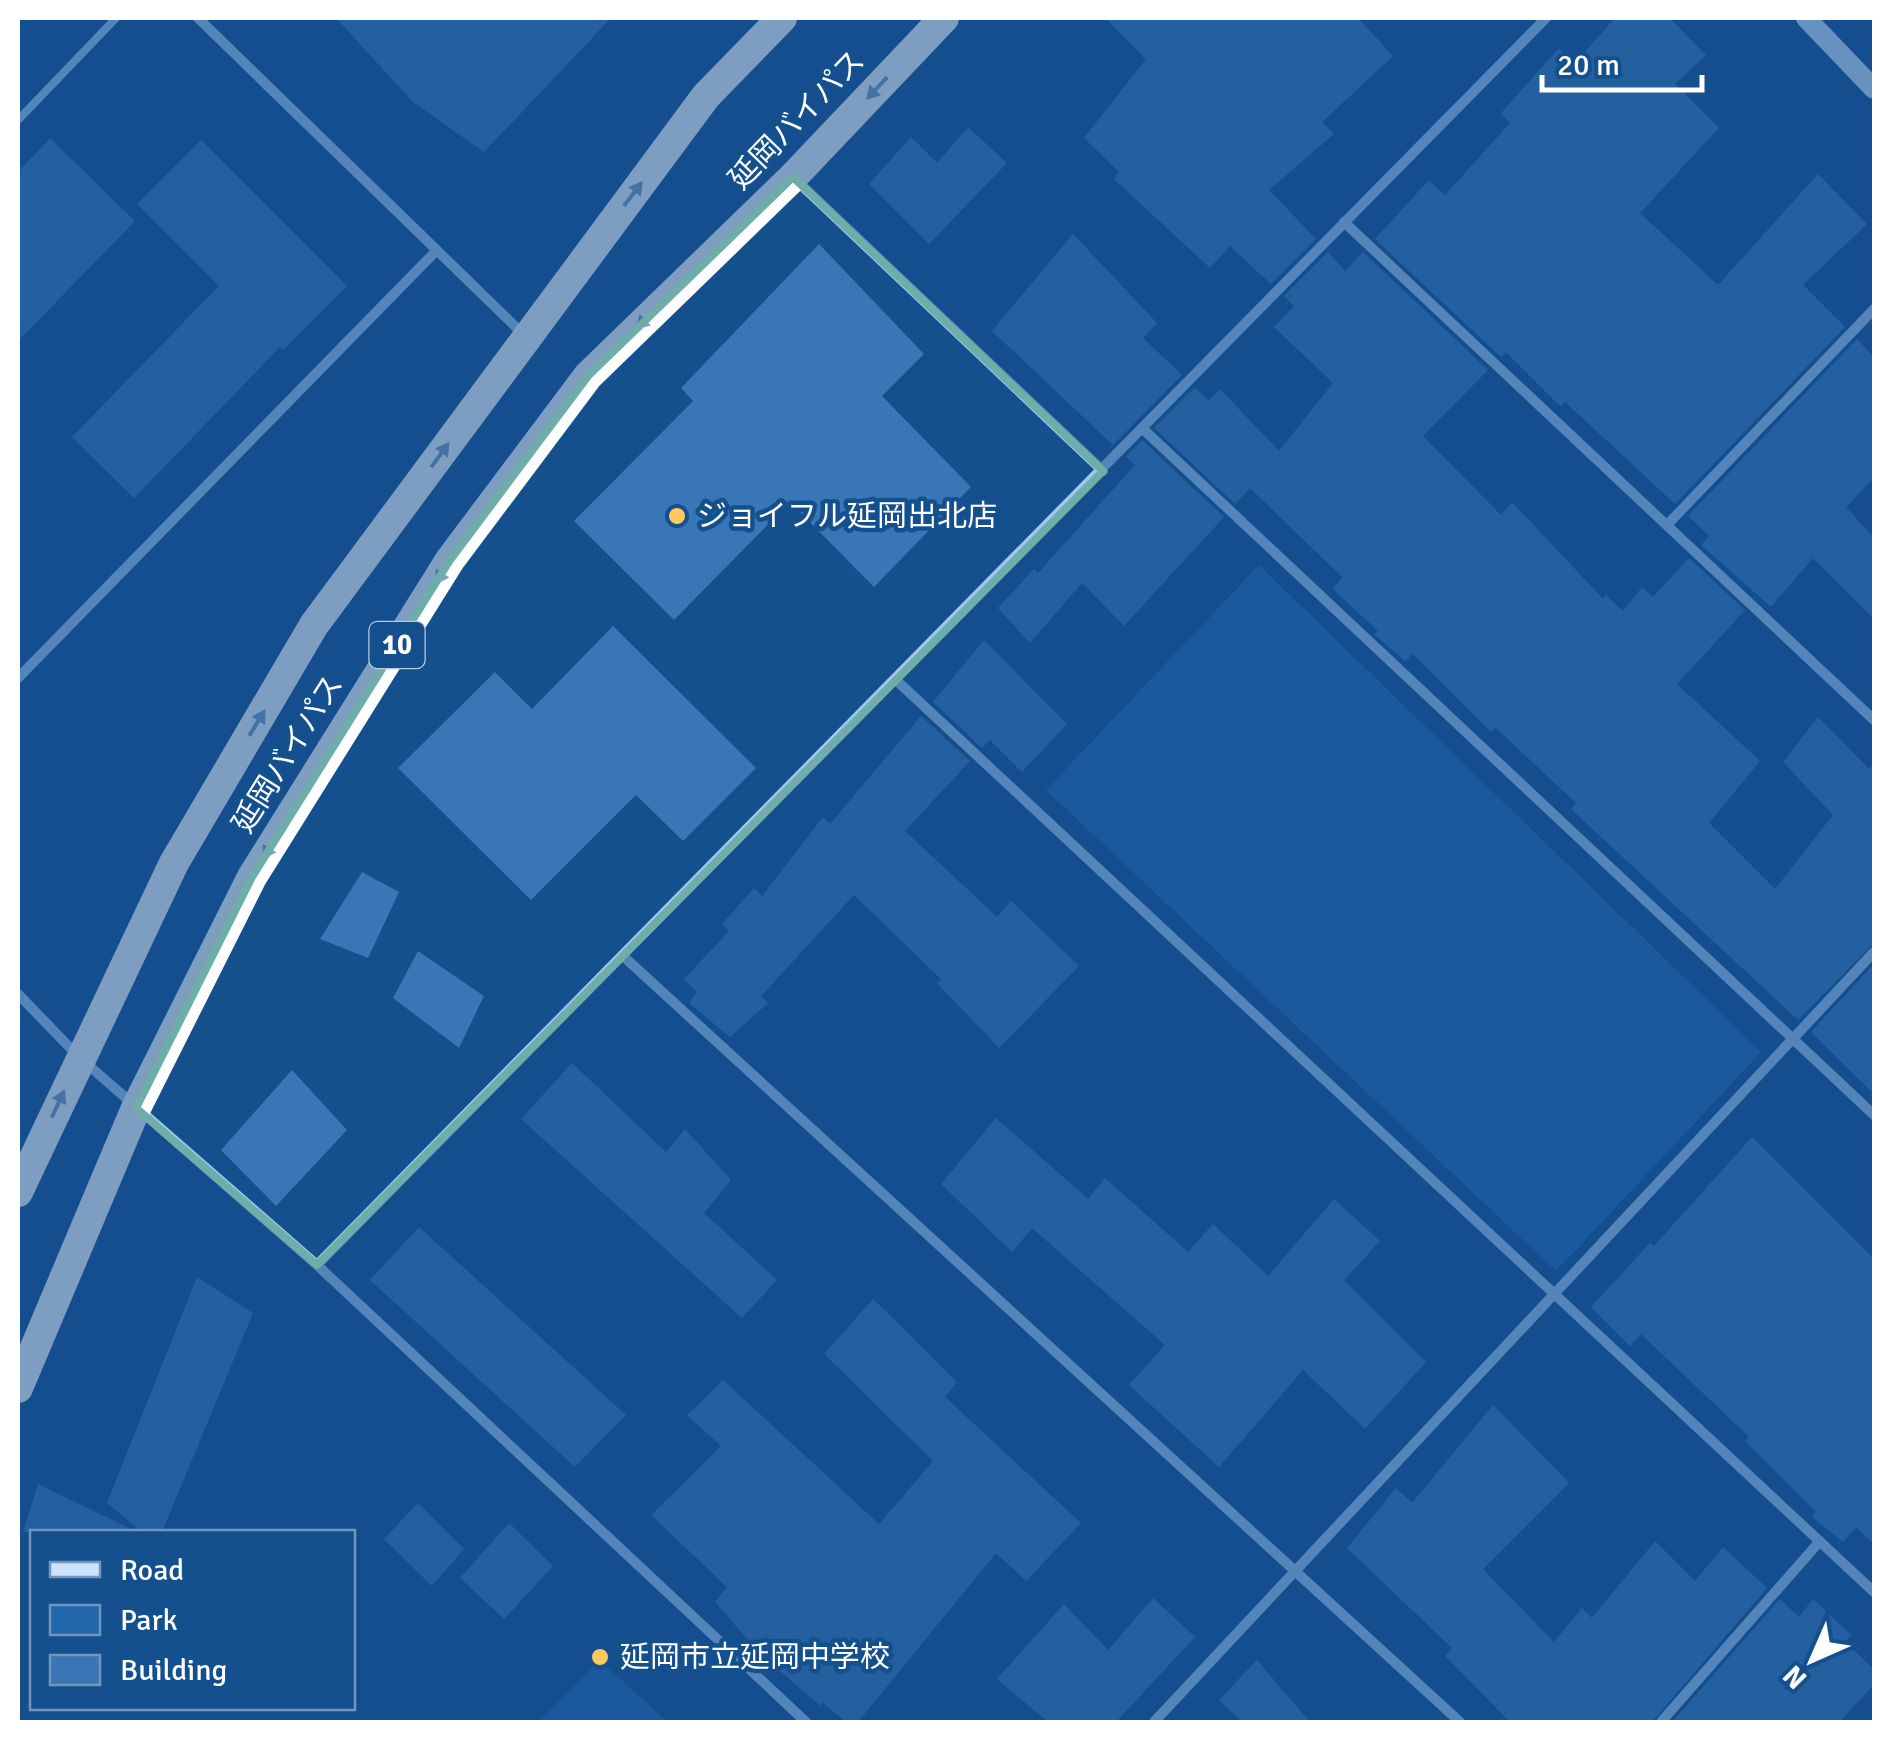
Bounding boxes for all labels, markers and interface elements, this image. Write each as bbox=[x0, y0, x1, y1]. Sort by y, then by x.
scale bar bbox=[1542, 30, 1702, 92]
street label: 延岡バイパス bbox=[721, 43, 873, 197]
text: 20 m bbox=[1557, 47, 1620, 84]
one-way arrow bbox=[866, 76, 889, 100]
one-way arrow bbox=[623, 181, 643, 207]
one-way arrow bbox=[636, 306, 660, 330]
one-way arrow bbox=[429, 442, 449, 468]
place label: ジョイフル延岡出北店 bbox=[697, 498, 997, 535]
marker: ジョイフル延岡出北店 bbox=[666, 505, 688, 527]
one-way arrow bbox=[436, 557, 454, 585]
road number: 10 bbox=[370, 622, 424, 668]
street label: 延岡バイパス bbox=[225, 668, 351, 840]
one-way arrow bbox=[248, 709, 265, 737]
one-way arrow bbox=[263, 832, 281, 860]
one-way arrow bbox=[50, 1089, 66, 1119]
legend bbox=[30, 1530, 355, 1710]
text: Road bbox=[120, 1552, 184, 1589]
text: Park bbox=[120, 1602, 178, 1639]
north arrow bbox=[1762, 1610, 1862, 1710]
place label: 延岡市立延岡中学校 bbox=[620, 1639, 890, 1676]
marker: 延岡市立延岡中学校 bbox=[589, 1646, 611, 1668]
text: Building bbox=[120, 1652, 227, 1689]
text: N bbox=[1776, 1658, 1814, 1696]

